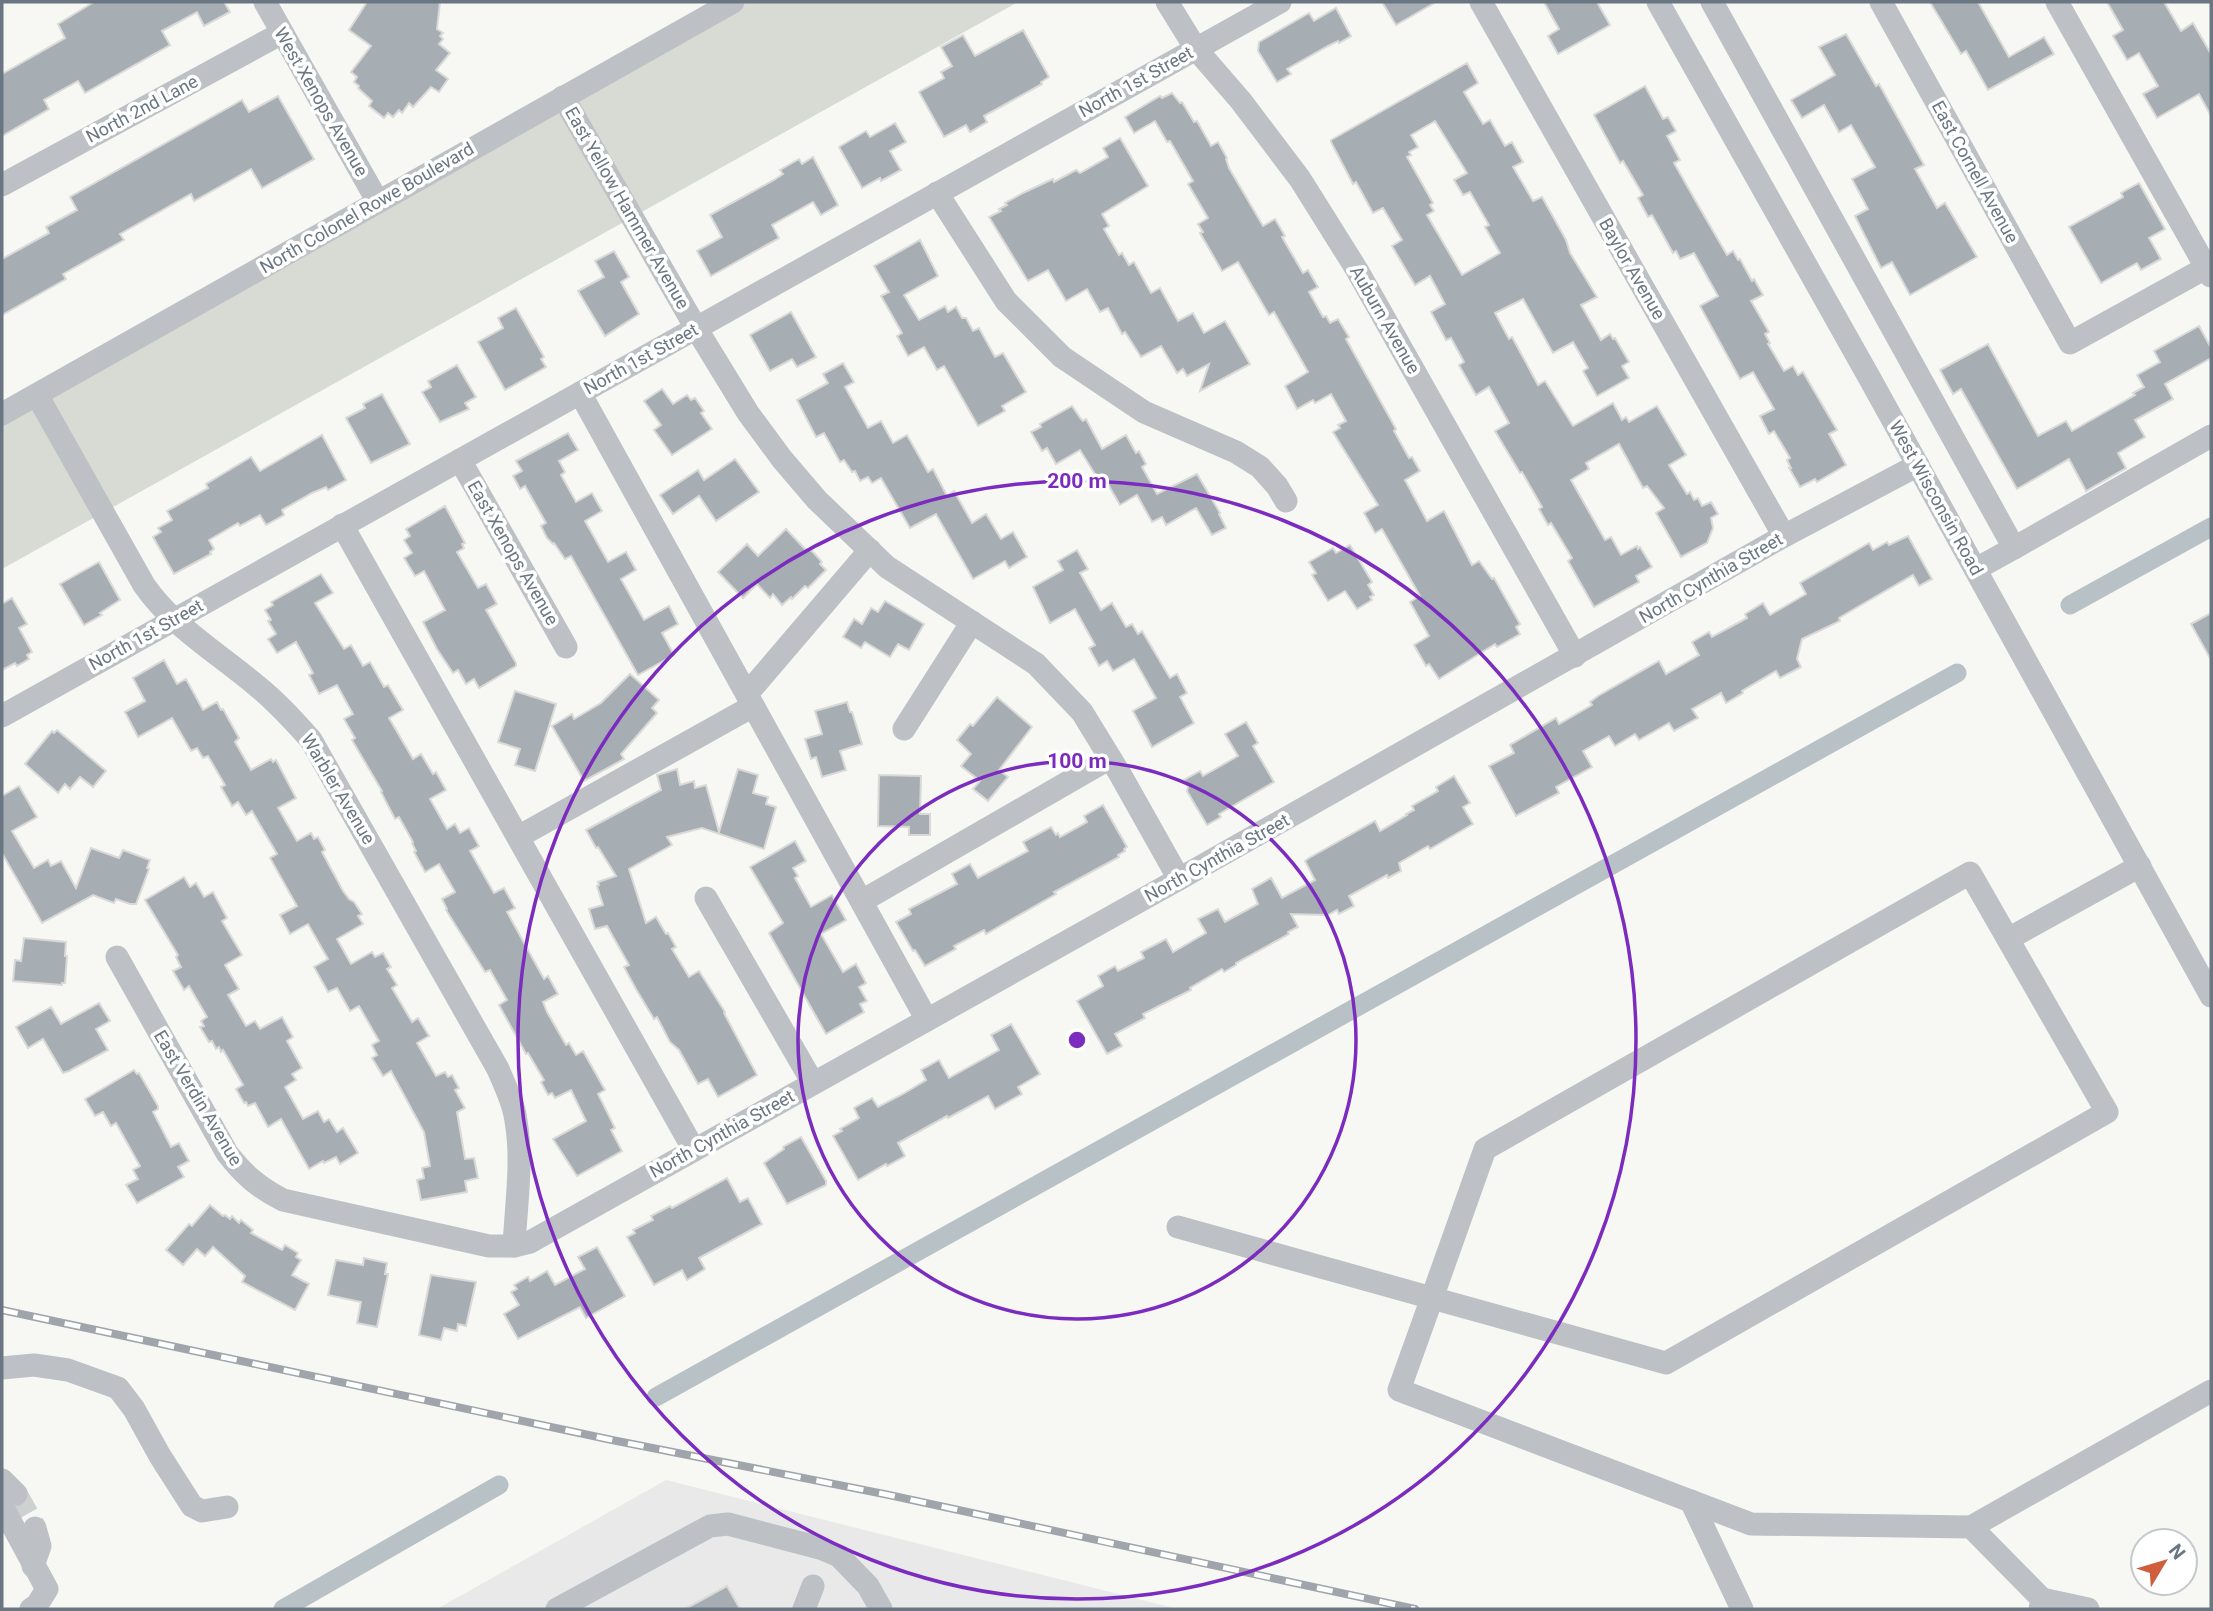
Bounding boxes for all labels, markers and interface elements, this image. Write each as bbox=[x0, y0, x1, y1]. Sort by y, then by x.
street label: West Xenops Avenue bbox=[270, 24, 373, 180]
street label: North 1st Street bbox=[1075, 42, 1197, 122]
street label: North 2nd Lane bbox=[82, 70, 201, 147]
street label: East Cornell Avenue bbox=[1928, 97, 2023, 247]
street label: East Yellow Hammer Avenue bbox=[561, 103, 694, 312]
street label: North Colonel Rowe Boulevard bbox=[256, 138, 477, 278]
street label: Baylor Avenue bbox=[1595, 214, 1670, 323]
street label: Auburn Avenue bbox=[1346, 262, 1425, 377]
street label: North 1st Street bbox=[580, 319, 702, 399]
street label: West Wisconsin Road bbox=[1885, 417, 1988, 579]
text: 200 m bbox=[1047, 469, 1107, 493]
street label: East Xenops Avenue bbox=[464, 477, 563, 629]
street label: North Cynthia Street bbox=[1635, 528, 1786, 627]
street label: North 1st Street bbox=[85, 595, 207, 675]
street label: Warbler Avenue bbox=[297, 730, 380, 848]
text: 100 m bbox=[1047, 749, 1107, 773]
street label: North Cynthia Street bbox=[1141, 809, 1293, 906]
street label: East Verdin Avenue bbox=[150, 1026, 247, 1169]
centre of rings bbox=[1065, 1028, 1089, 1052]
street label: North Cynthia Street bbox=[646, 1085, 798, 1182]
north arrow bbox=[2129, 1527, 2199, 1597]
text: N bbox=[2164, 1539, 2190, 1564]

